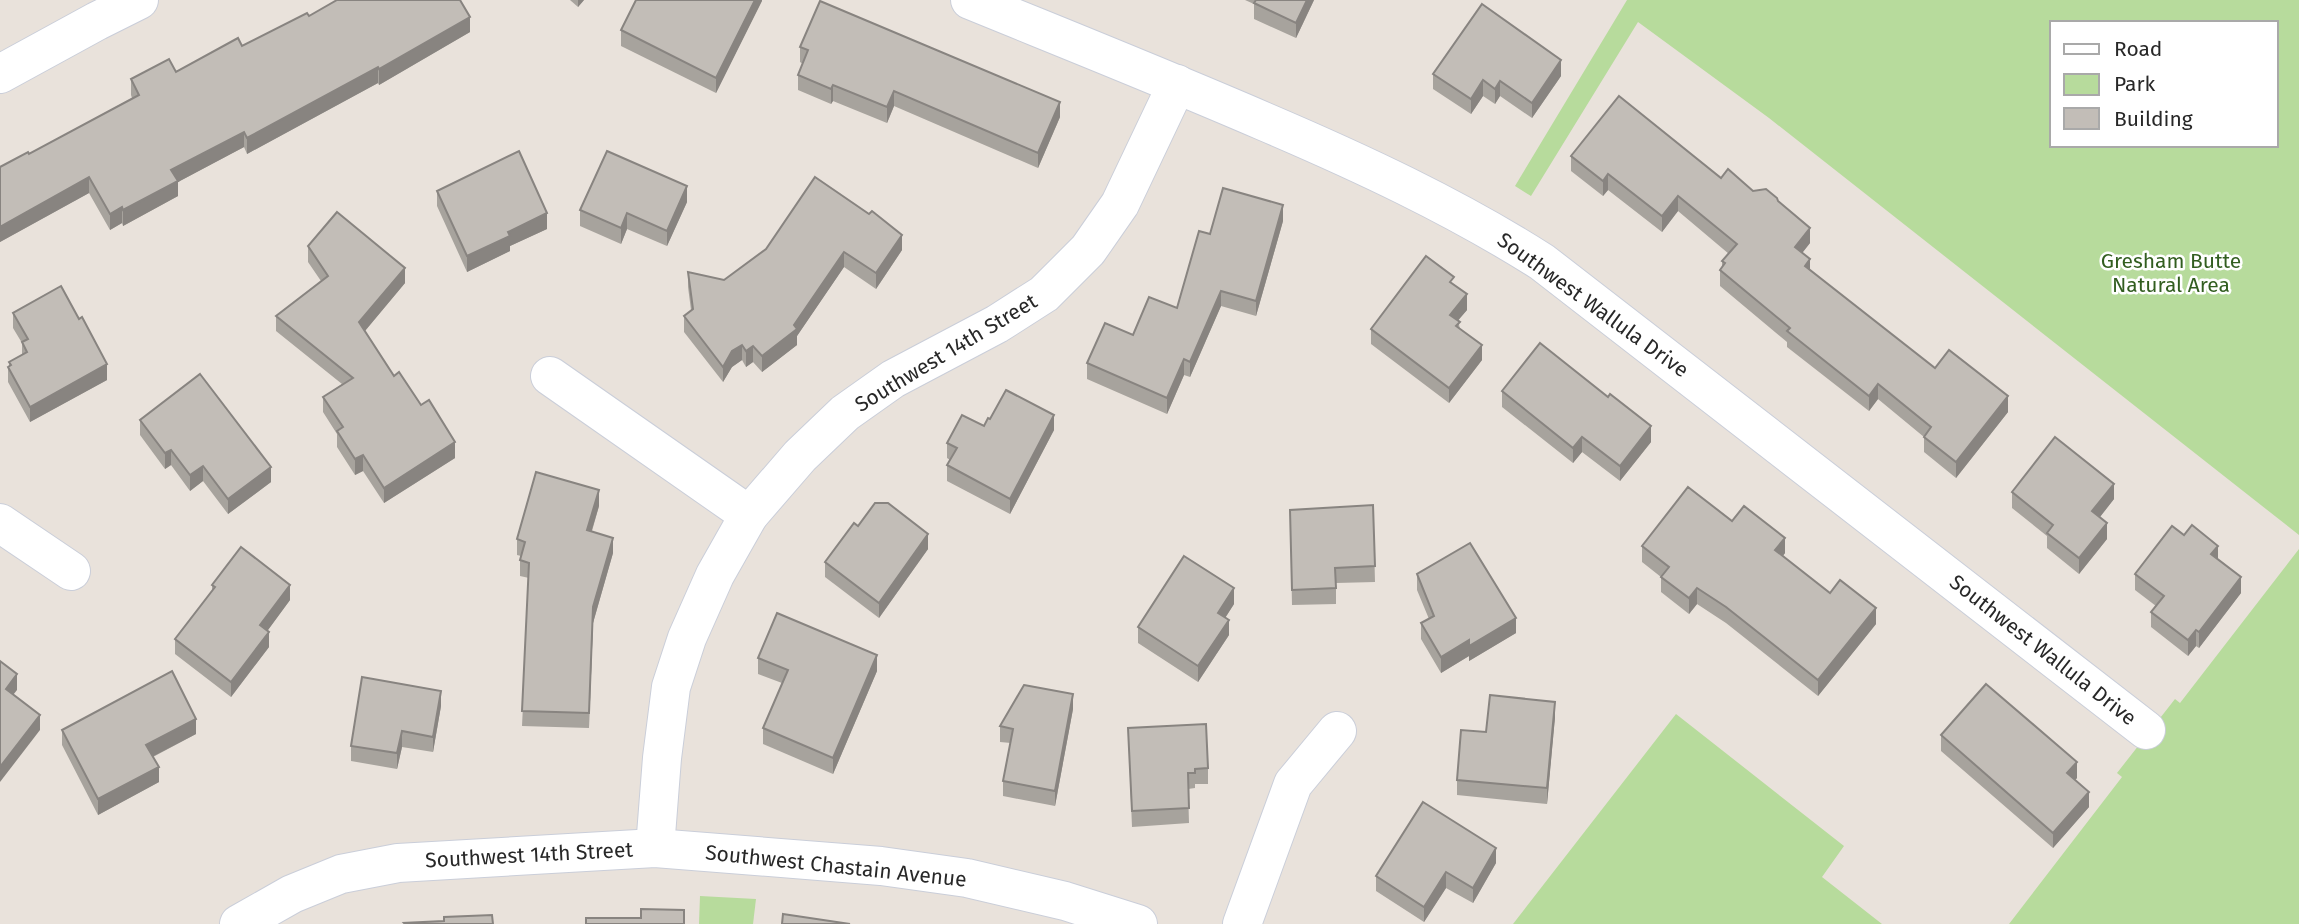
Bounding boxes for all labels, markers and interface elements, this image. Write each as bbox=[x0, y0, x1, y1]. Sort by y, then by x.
legend bbox=[2050, 21, 2278, 147]
text: Road bbox=[2114, 36, 2162, 62]
text: Park bbox=[2114, 71, 2156, 97]
text: Building bbox=[2114, 106, 2193, 132]
street label: Southwest Wallula Drive bbox=[1492, 227, 1694, 383]
park label: Gresham Butte Natural Area bbox=[2101, 248, 2241, 298]
street label: Southwest 14th Street bbox=[850, 288, 1042, 418]
street label: Southwest Wallula Drive bbox=[1944, 569, 2142, 731]
street label: Southwest 14th Street bbox=[424, 837, 634, 873]
street label: Southwest Chastain Avenue bbox=[704, 839, 968, 893]

